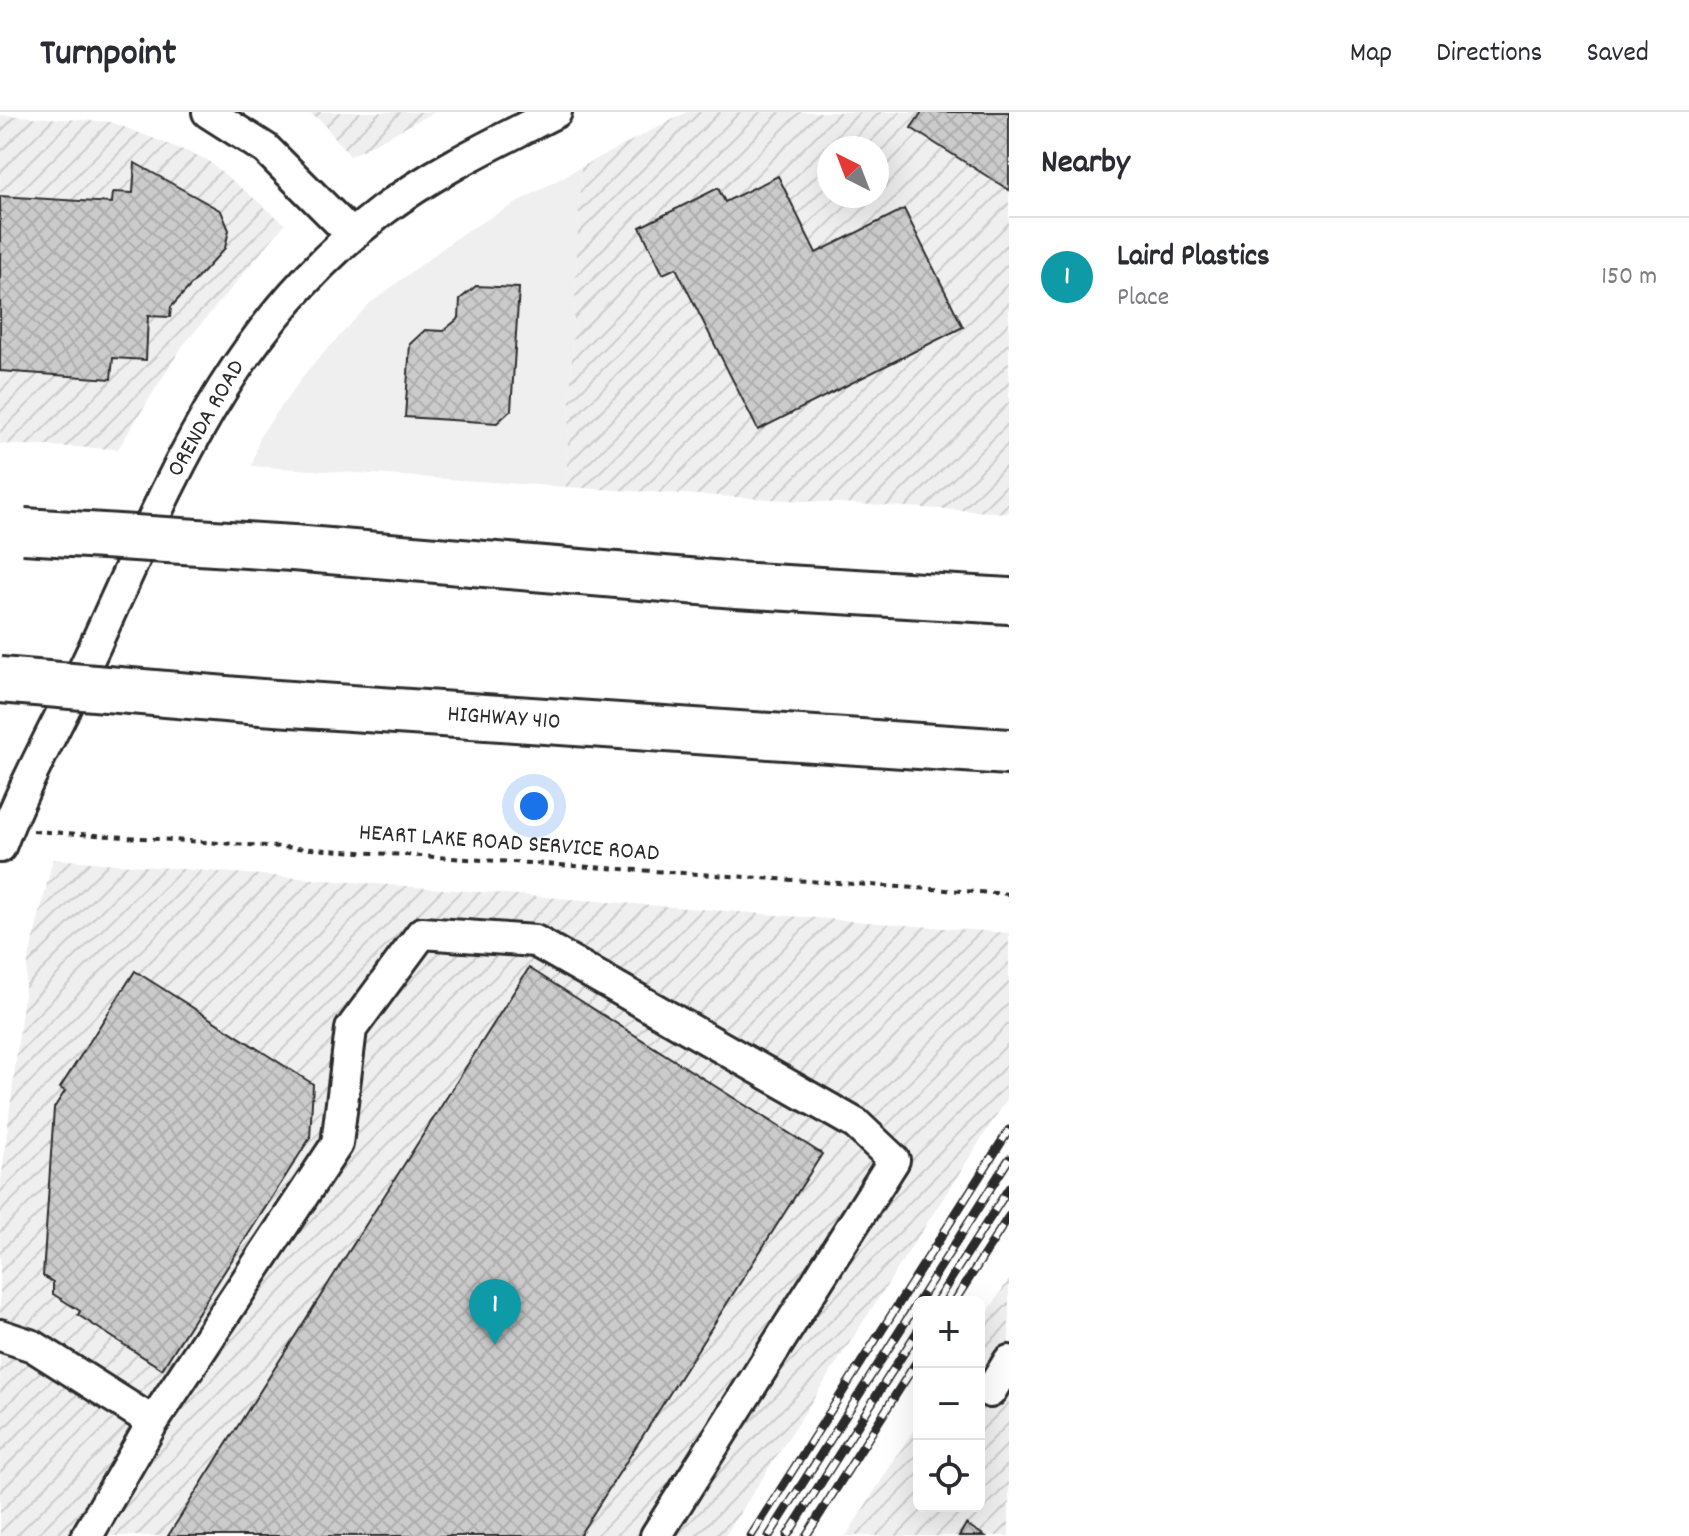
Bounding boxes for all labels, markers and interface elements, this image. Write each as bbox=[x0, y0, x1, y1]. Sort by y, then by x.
text: Turnpoint bbox=[40, 28, 176, 83]
text: Map bbox=[1350, 35, 1392, 75]
text: Directions bbox=[1436, 35, 1542, 75]
text: Saved bbox=[1586, 35, 1649, 75]
north arrow bbox=[817, 136, 889, 208]
text: Nearby bbox=[1041, 140, 1130, 189]
text: Laird Plastics bbox=[1117, 237, 1270, 280]
text: 1 bbox=[1064, 259, 1070, 296]
text: 150 m bbox=[1601, 259, 1657, 296]
text: Place bbox=[1117, 280, 1169, 317]
street label: ORENDA ROAD bbox=[160, 354, 254, 484]
street label: HIGHWAY 410 bbox=[446, 698, 562, 740]
your location bbox=[514, 786, 554, 826]
street label: HEART LAKE ROAD SERVICE ROAD bbox=[358, 817, 660, 871]
pin: 1 bbox=[469, 1279, 521, 1345]
map controls bbox=[913, 1296, 985, 1512]
button: + bbox=[913, 1296, 985, 1368]
button: − bbox=[913, 1368, 985, 1440]
button: locate bbox=[913, 1440, 985, 1512]

